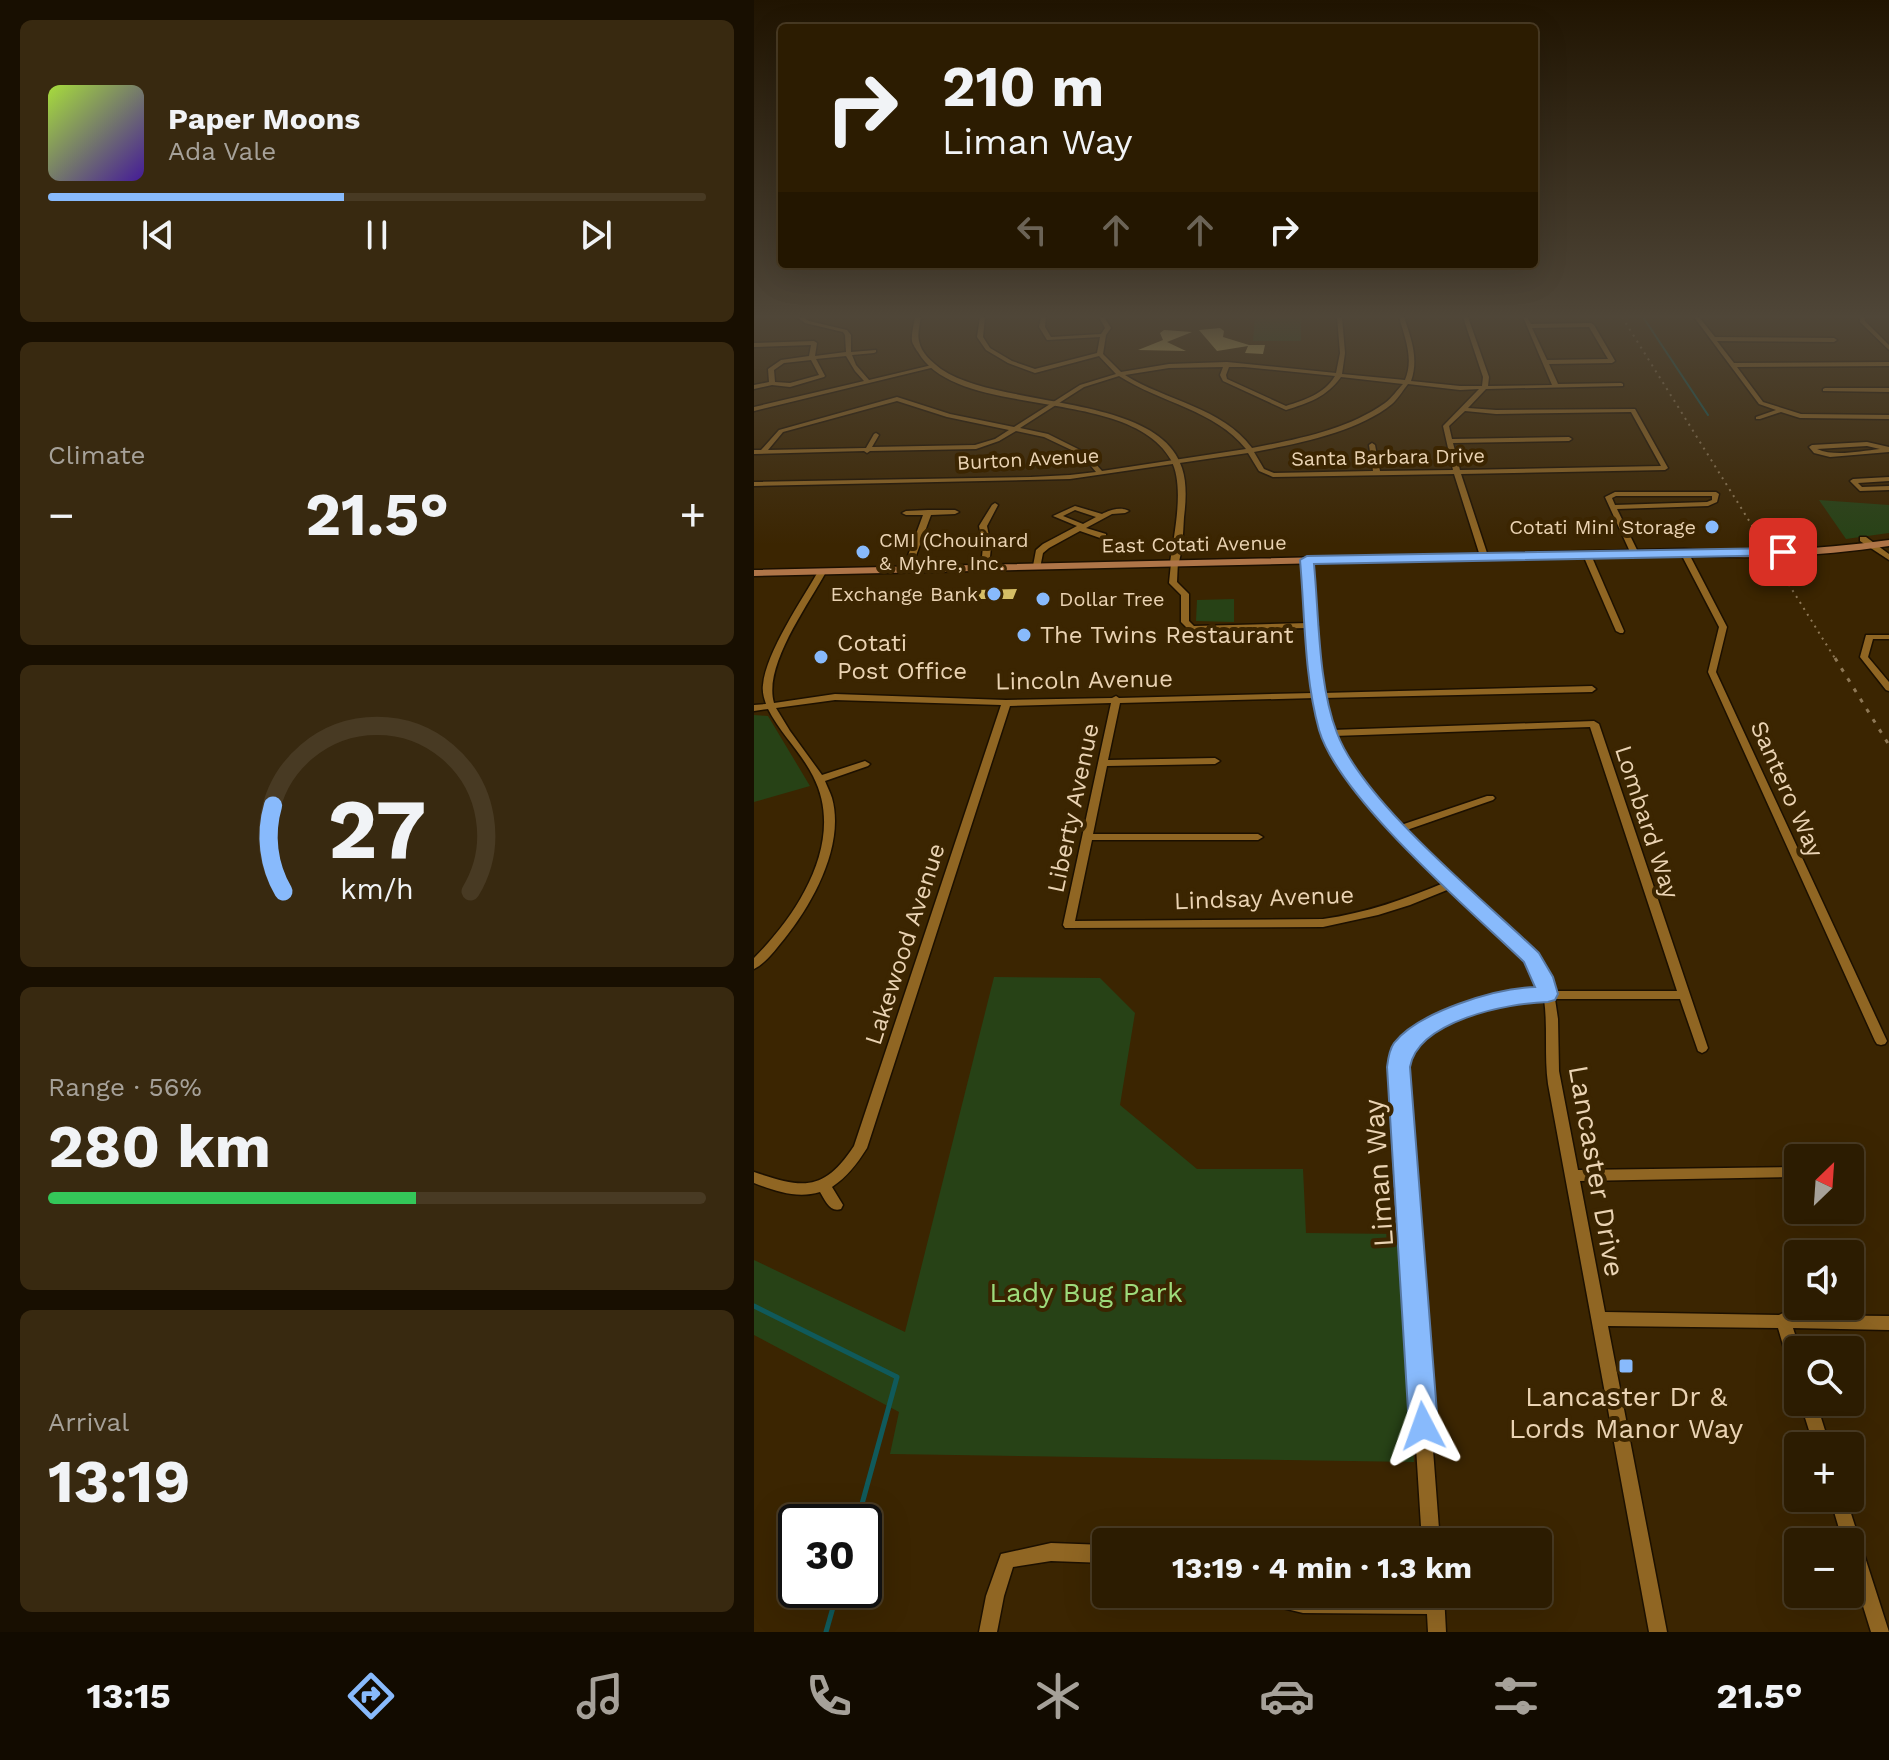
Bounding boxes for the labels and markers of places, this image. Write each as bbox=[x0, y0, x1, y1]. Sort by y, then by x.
place label: Cotati Mini Storage bbox=[1509, 515, 1696, 539]
marker: Cotati Mini Storage bbox=[1703, 518, 1721, 536]
pin bbox=[1749, 518, 1817, 586]
place label: CMI (Chouinard & Myhre, Inc. bbox=[879, 528, 1029, 575]
marker: CMI (Chouinard & Myhre, Inc. bbox=[854, 543, 872, 561]
place label: Exchange Bank bbox=[831, 582, 978, 606]
marker: Exchange Bank bbox=[985, 585, 1003, 603]
place label: Dollar Tree bbox=[1059, 587, 1165, 611]
marker: Dollar Tree bbox=[1034, 590, 1052, 608]
place label: The Twins Restaurant bbox=[1040, 621, 1294, 649]
marker: The Twins Restaurant bbox=[1015, 626, 1033, 644]
place label: Cotati Post Office bbox=[837, 629, 967, 685]
marker: Cotati Post Office bbox=[812, 648, 830, 666]
marker: Lancaster Dr & Lords Manor Way bbox=[1617, 1357, 1635, 1375]
place label: Lancaster Dr & Lords Manor Way bbox=[1509, 1380, 1744, 1445]

